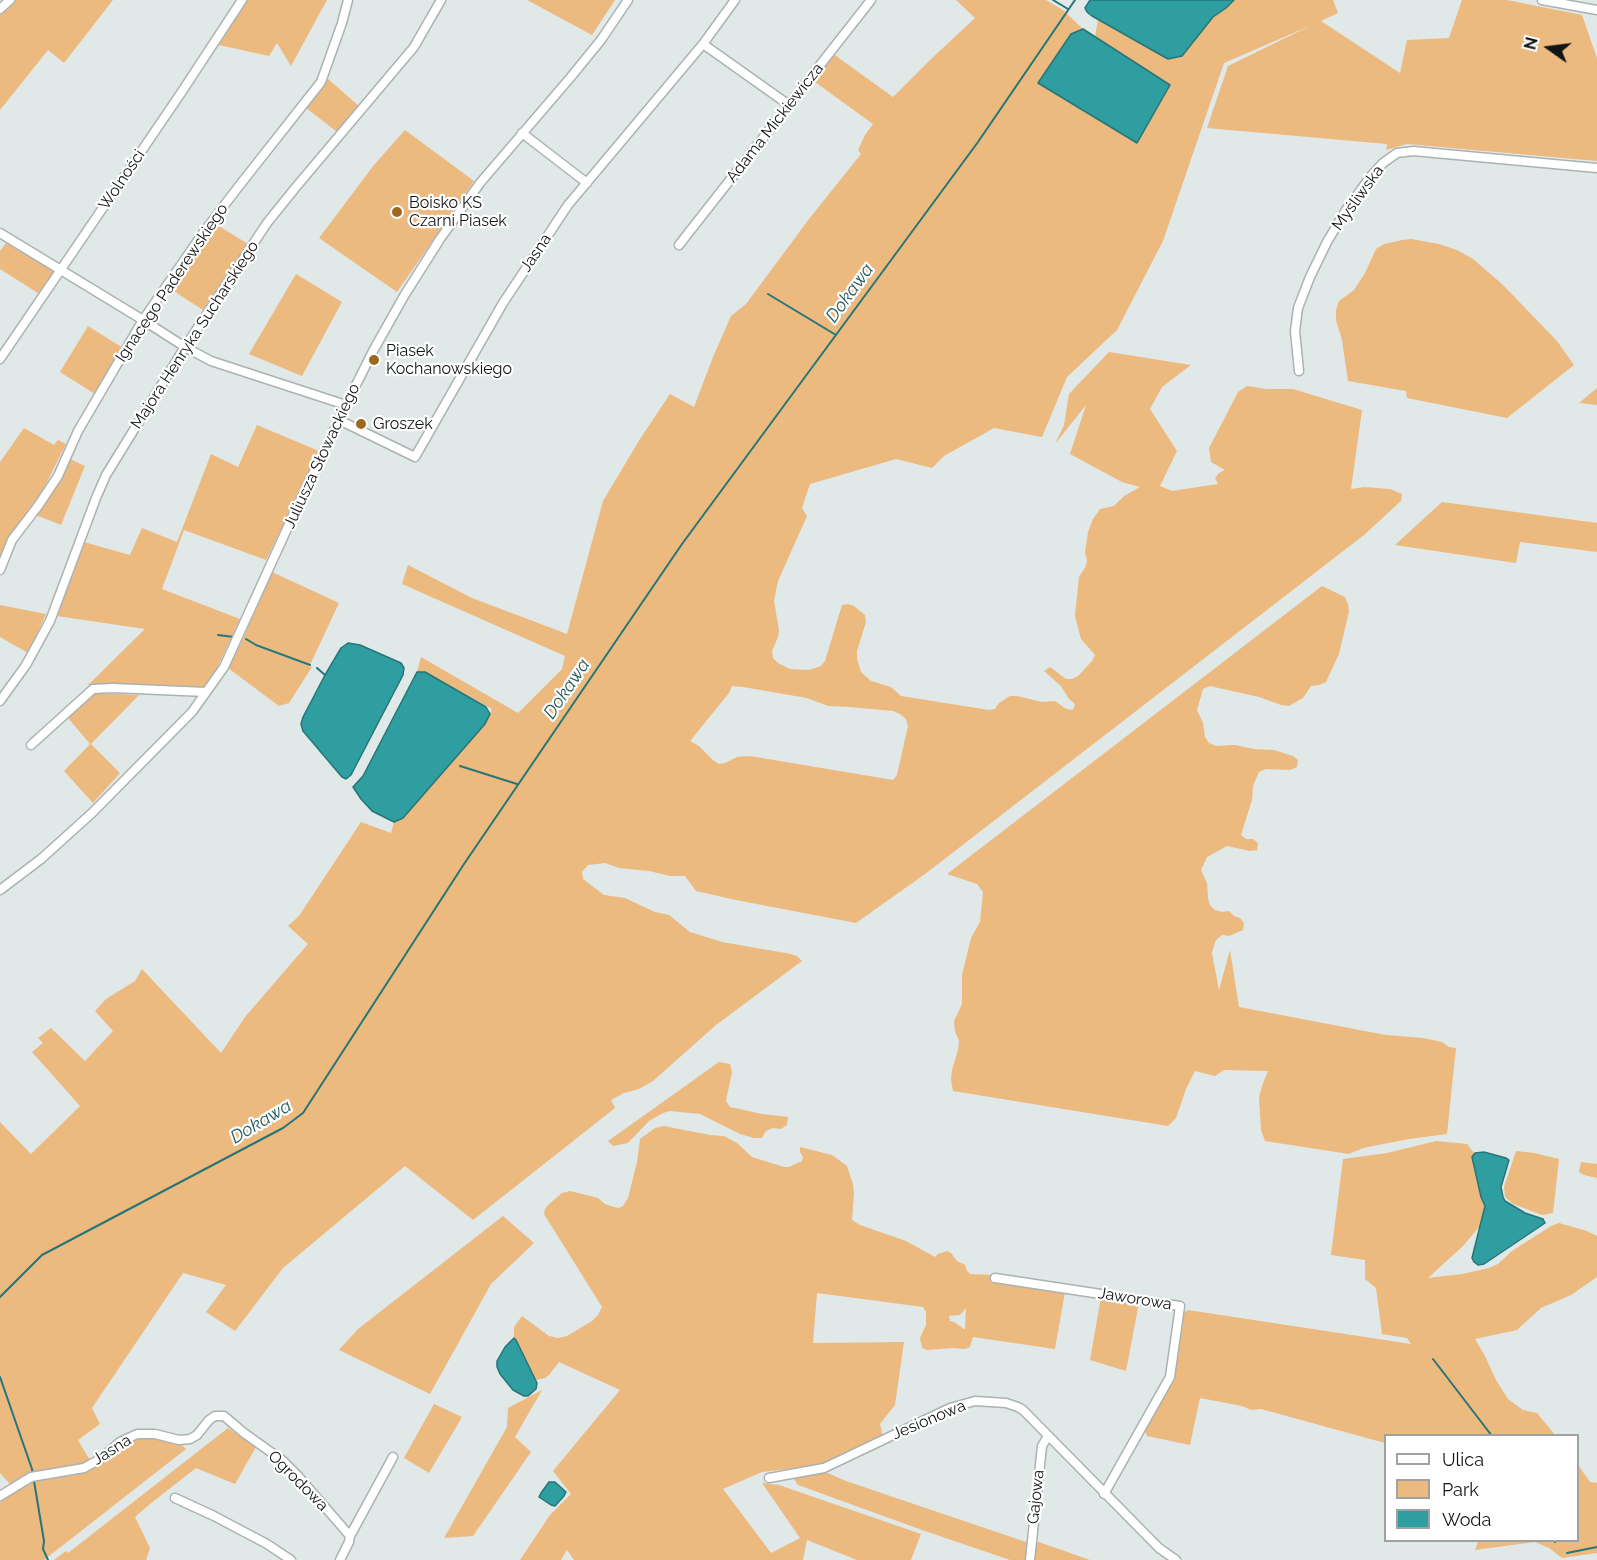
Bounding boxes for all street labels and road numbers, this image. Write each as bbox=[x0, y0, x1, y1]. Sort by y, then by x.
street label: Adama Mickiewicza bbox=[722, 60, 828, 186]
street label: Wolności bbox=[95, 146, 149, 214]
street label: Myśliwska bbox=[1328, 162, 1388, 234]
street label: Ignacego Paderewskiego bbox=[112, 200, 232, 366]
street label: Jasna bbox=[516, 230, 556, 276]
street label: Majora Henryka Sucharskiego bbox=[127, 237, 263, 433]
street label: Juliusza Słowackiego bbox=[280, 381, 364, 531]
street label: Jaworowa bbox=[1097, 1284, 1173, 1314]
street label: Jesionowa bbox=[889, 1396, 969, 1444]
street label: Jasna bbox=[89, 1431, 135, 1469]
street label: Ogrodowa bbox=[264, 1447, 332, 1515]
street label: Gajowa bbox=[1024, 1469, 1048, 1525]

